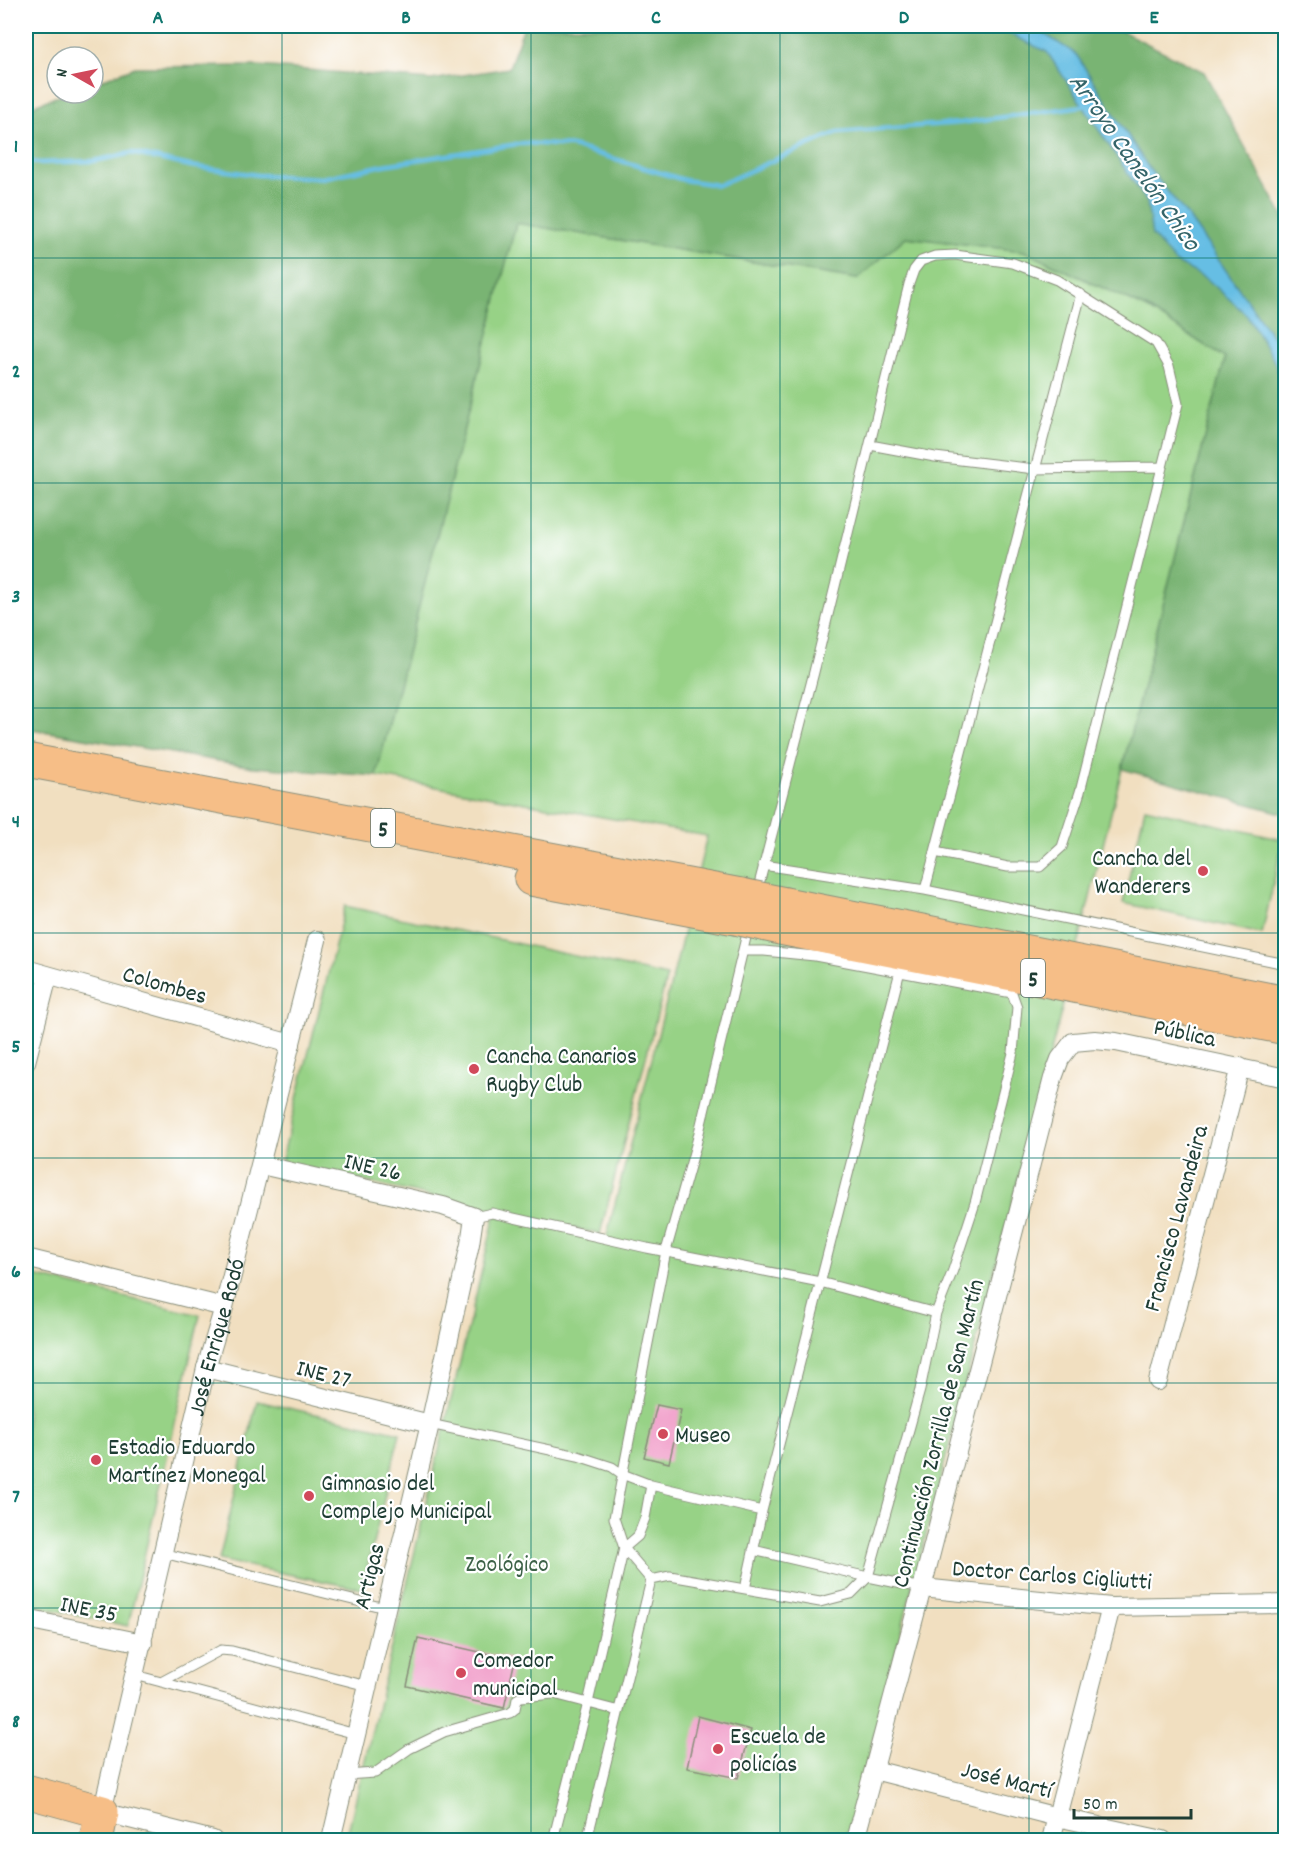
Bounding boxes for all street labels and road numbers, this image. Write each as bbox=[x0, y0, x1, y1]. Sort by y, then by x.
road number: 5 bbox=[371, 809, 395, 847]
street label: Colombes bbox=[118, 959, 210, 1015]
road number: 5 bbox=[1021, 959, 1045, 997]
street label: Pública bbox=[1150, 1012, 1219, 1058]
street label: Francisco Lavandeira bbox=[1137, 1121, 1219, 1316]
street label: INE 26 bbox=[340, 1146, 404, 1192]
street label: José Enrique Rodó bbox=[181, 1255, 256, 1420]
street label: Continuación Zorrilla de San Martín bbox=[885, 1276, 995, 1592]
street label: INE 27 bbox=[292, 1353, 354, 1399]
street label: Artigas bbox=[346, 1540, 396, 1613]
street label: Doctor Carlos Cigliutti bbox=[951, 1553, 1153, 1601]
street label: INE 35 bbox=[57, 1589, 120, 1633]
street label: José Martí bbox=[957, 1754, 1057, 1810]

